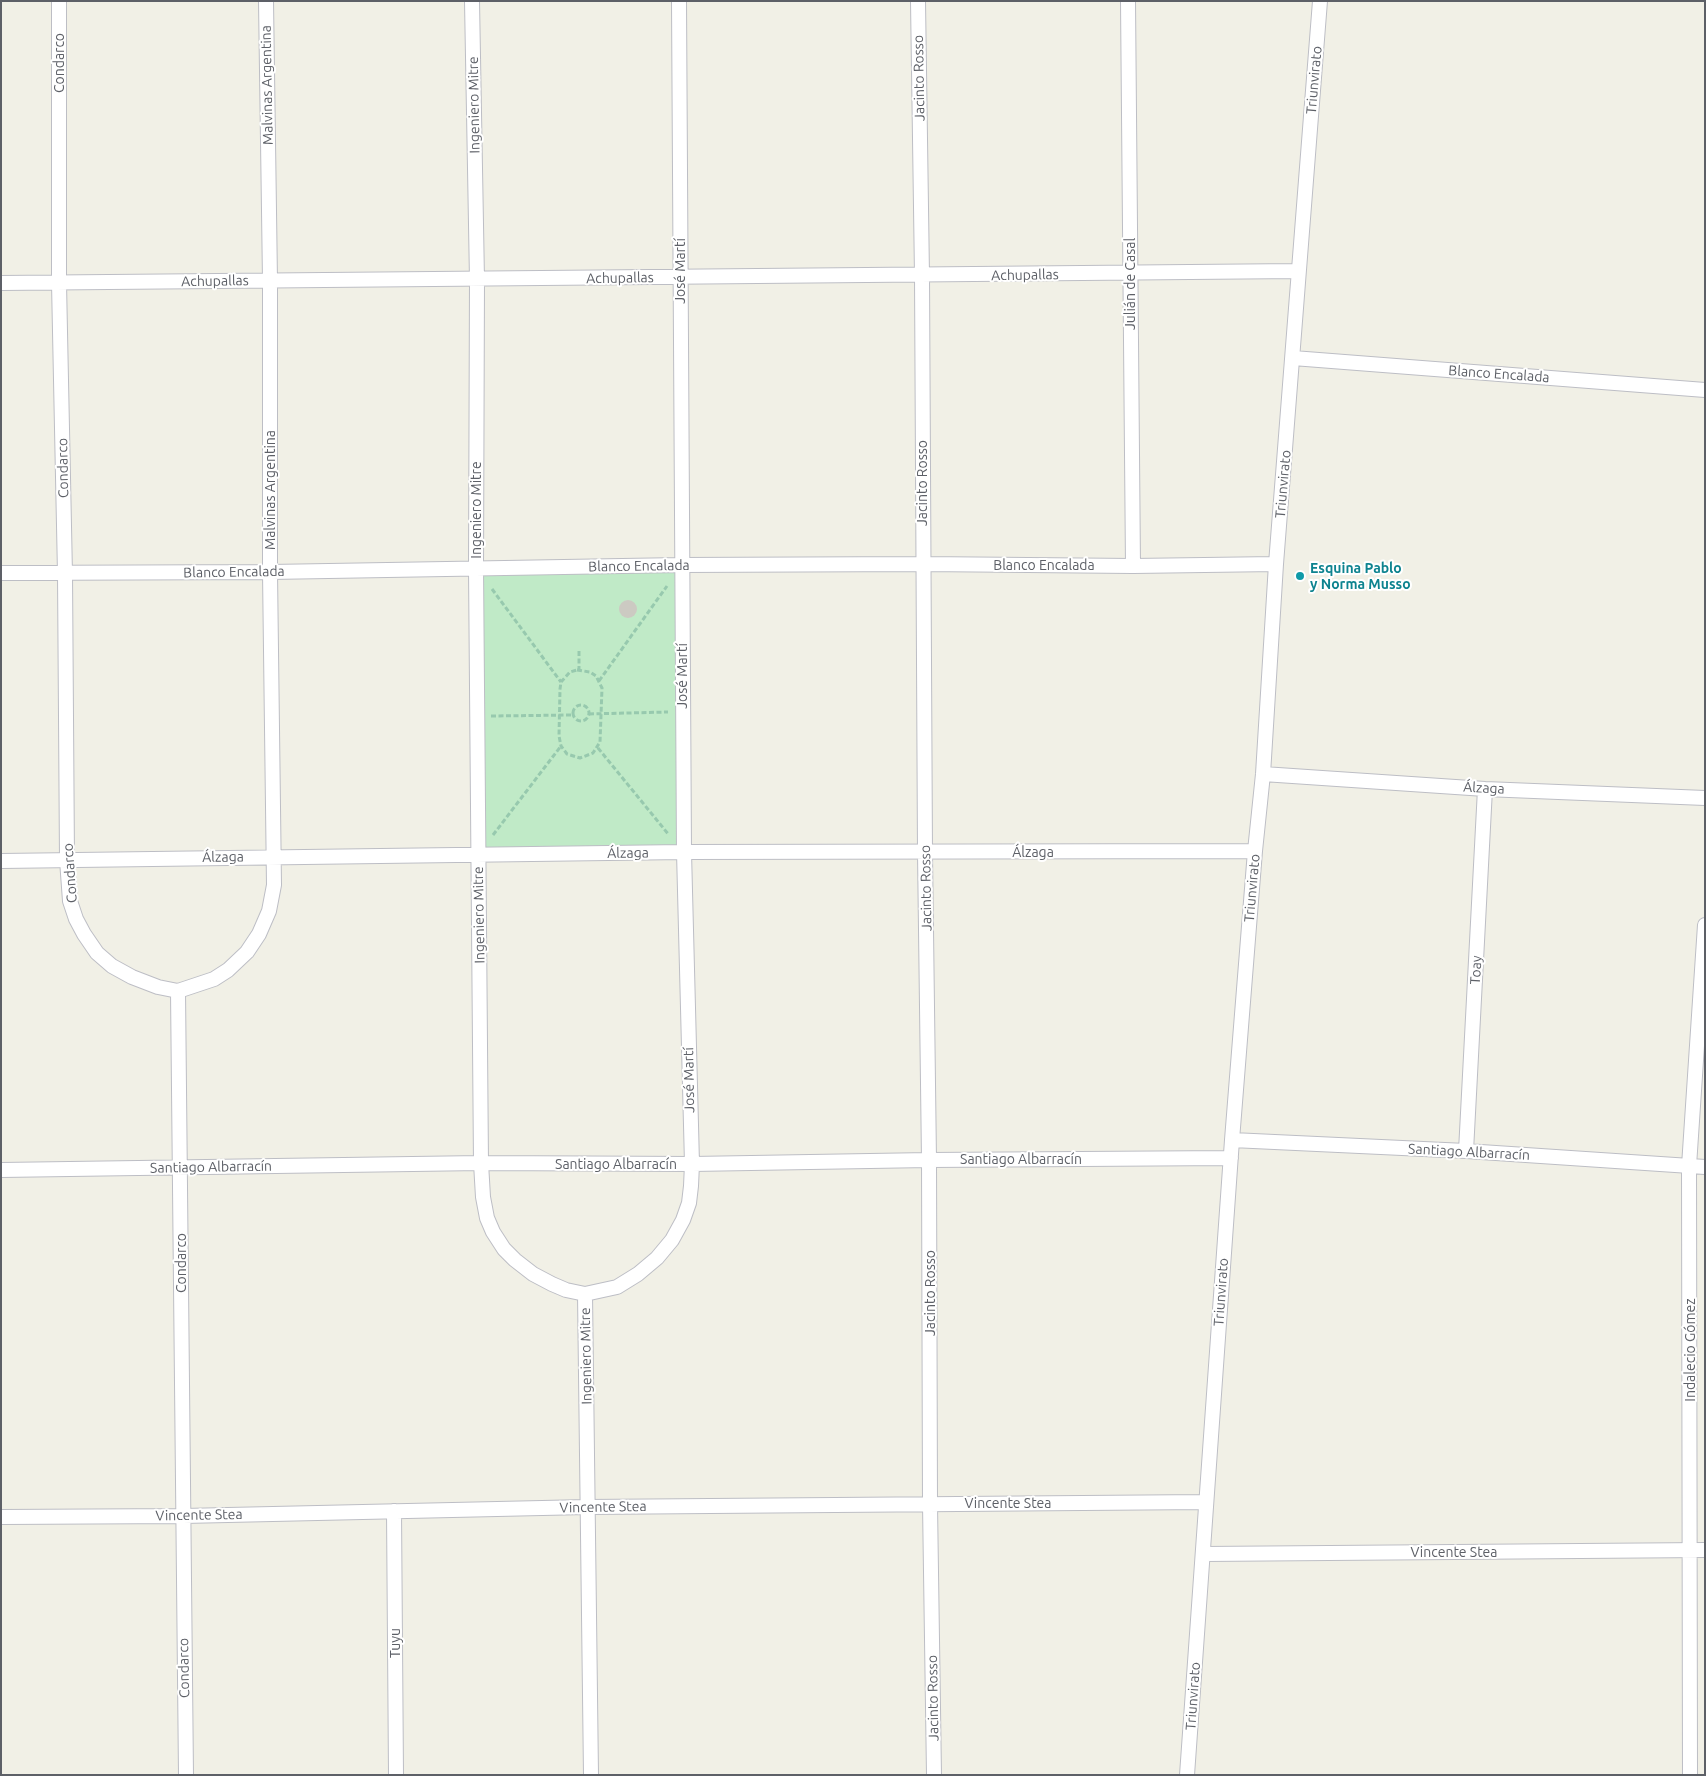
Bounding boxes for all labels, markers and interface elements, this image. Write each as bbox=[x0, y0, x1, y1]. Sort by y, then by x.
street label: Malvinas Argentina bbox=[258, 25, 276, 145]
street label: Condarco bbox=[51, 33, 67, 93]
street label: Jacinto Rosso bbox=[910, 35, 928, 121]
street label: Triunvirato bbox=[1303, 45, 1325, 115]
street label: Ingeniero Mitre bbox=[465, 56, 483, 154]
street label: José Martí bbox=[672, 238, 688, 304]
street label: Julián de Casal bbox=[1122, 238, 1138, 330]
street label: Achupallas bbox=[991, 266, 1059, 284]
street label: Achupallas bbox=[586, 269, 654, 287]
street label: Achupallas bbox=[181, 272, 249, 290]
street label: Blanco Encalada bbox=[1448, 362, 1550, 386]
street label: Malvinas Argentina bbox=[262, 430, 278, 550]
street label: Condarco bbox=[54, 438, 72, 498]
street label: Jacinto Rosso bbox=[914, 440, 930, 526]
street label: Triunvirato bbox=[1272, 449, 1294, 519]
street label: Ingeniero Mitre bbox=[468, 461, 484, 559]
street label: Blanco Encalada bbox=[588, 557, 690, 575]
street label: Blanco Encalada bbox=[993, 557, 1095, 573]
place label: Esquina Pablo y Norma Musso bbox=[1310, 560, 1411, 592]
street label: Blanco Encalada bbox=[183, 563, 285, 581]
marker: Esquina Pablo y Norma Musso bbox=[1294, 570, 1306, 582]
street label: José Martí bbox=[674, 643, 690, 709]
street label: Álzaga bbox=[1463, 779, 1505, 797]
street label: Condarco bbox=[60, 842, 80, 904]
street label: Álzaga bbox=[607, 844, 649, 862]
street label: Álzaga bbox=[1012, 844, 1054, 860]
street label: Jacinto Rosso bbox=[917, 845, 935, 931]
street label: Álzaga bbox=[202, 848, 244, 866]
street label: Triunvirato bbox=[1241, 853, 1263, 923]
street label: Ingeniero Mitre bbox=[470, 866, 488, 964]
street label: Toay bbox=[1467, 955, 1485, 985]
street label: José Martí bbox=[680, 1047, 698, 1113]
street label: Santiago Albarracín bbox=[1408, 1140, 1530, 1164]
street label: Santiago Albarracín bbox=[960, 1151, 1082, 1167]
street label: Santiago Albarracín bbox=[555, 1156, 677, 1172]
street label: Santiago Albarracín bbox=[150, 1158, 272, 1176]
street label: Condarco bbox=[173, 1233, 189, 1293]
street label: Jacinto Rosso bbox=[922, 1250, 938, 1336]
street label: Triunvirato bbox=[1210, 1257, 1232, 1327]
street label: Indalecio Gómez bbox=[1682, 1298, 1698, 1402]
street label: Ingeniero Mitre bbox=[577, 1307, 595, 1405]
street label: Vincente Stea bbox=[964, 1495, 1052, 1511]
street label: Vincente Stea bbox=[559, 1498, 647, 1516]
street label: Vincente Stea bbox=[155, 1506, 243, 1524]
street label: Vincente Stea bbox=[1410, 1544, 1498, 1560]
street label: Tuyu bbox=[387, 1628, 403, 1658]
street label: Condarco bbox=[175, 1638, 193, 1698]
street label: Jacinto Rosso bbox=[924, 1655, 942, 1741]
street label: Triunvirato bbox=[1182, 1661, 1204, 1731]

